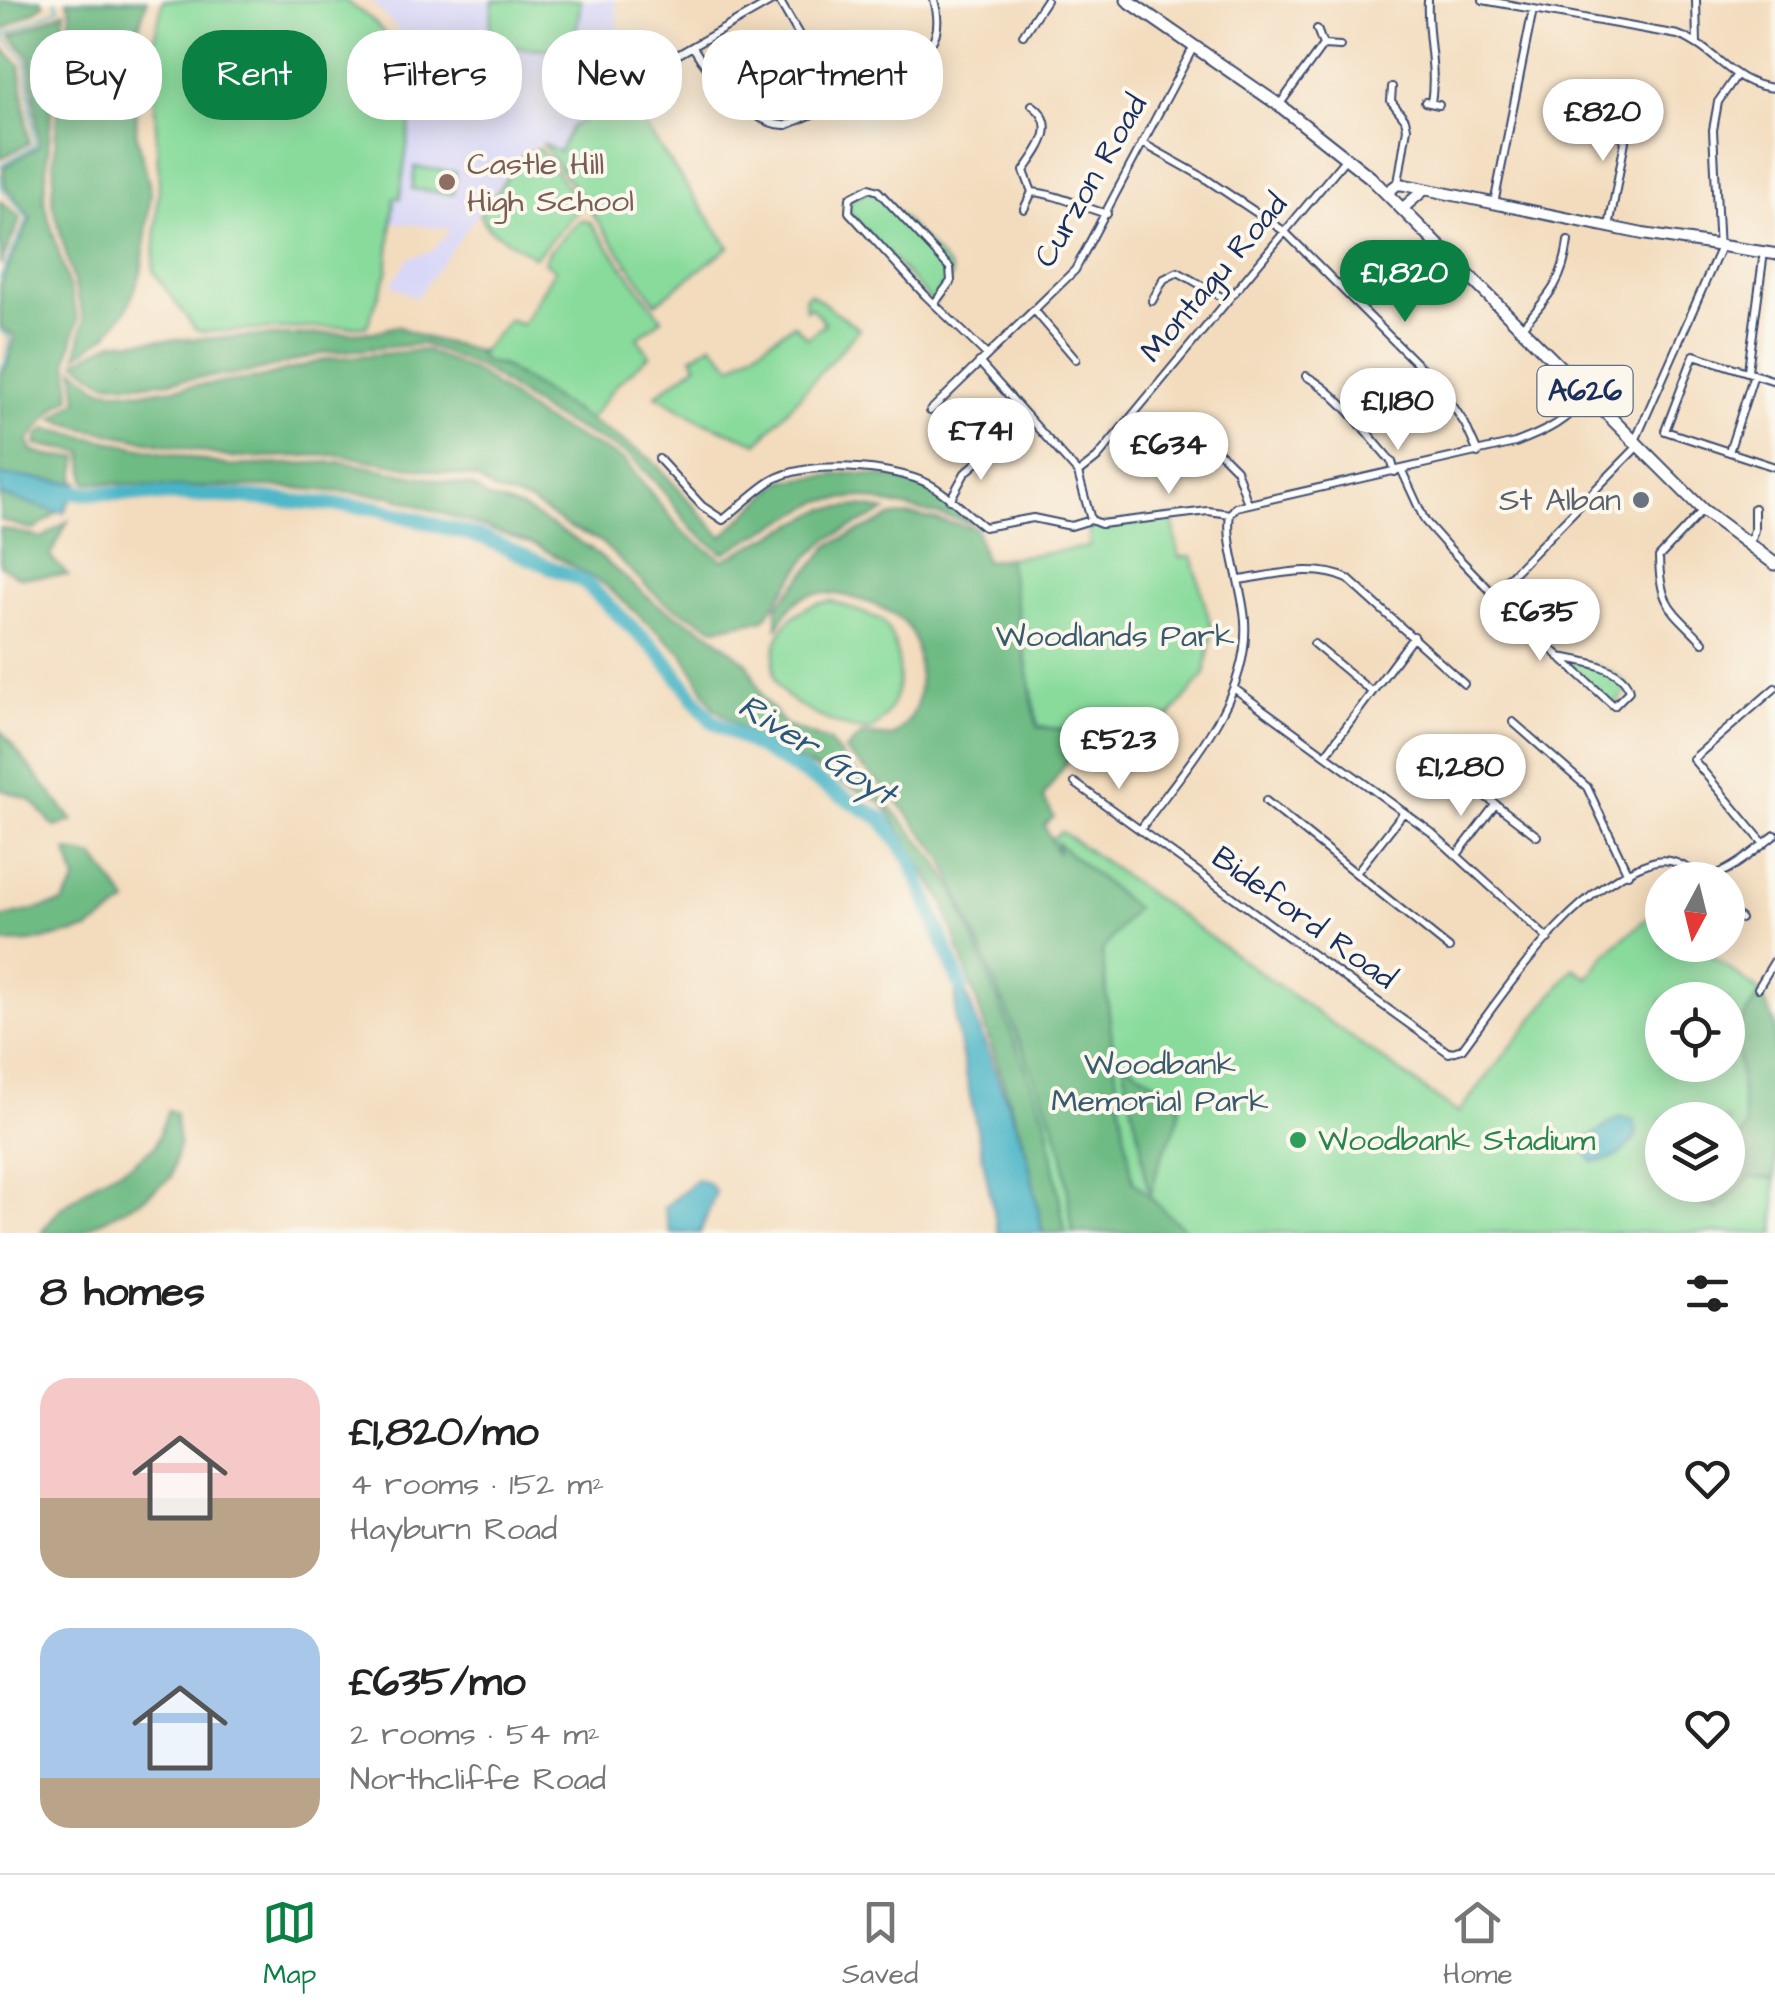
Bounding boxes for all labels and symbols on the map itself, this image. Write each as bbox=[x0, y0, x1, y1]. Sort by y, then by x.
pin: £820 bbox=[1544, 79, 1662, 164]
street label: Curzon Road bbox=[1023, 86, 1159, 276]
place label: Castle Hill High School bbox=[467, 142, 634, 224]
marker: Castle Hill High School bbox=[436, 171, 458, 193]
street label: Montagu Road bbox=[1130, 184, 1298, 372]
pin: £1,820 bbox=[1324, 240, 1486, 325]
road number: A626 bbox=[1538, 366, 1632, 416]
pin: £1,180 bbox=[1317, 368, 1479, 453]
pin: £741 bbox=[922, 398, 1040, 483]
pin: £634 bbox=[1110, 412, 1228, 497]
place label: St Alban bbox=[1499, 478, 1621, 523]
marker: St Alban bbox=[1630, 489, 1652, 511]
pin: £635 bbox=[1481, 579, 1599, 664]
park label: Woodlands Park bbox=[995, 614, 1235, 659]
water label: River Goyt bbox=[728, 682, 909, 821]
pin: £523 bbox=[1060, 707, 1178, 792]
pin: £1,280 bbox=[1380, 734, 1542, 819]
street label: Bideford Road bbox=[1202, 836, 1406, 1000]
north arrow bbox=[1645, 862, 1745, 962]
park label: Woodbank Memorial Park bbox=[1051, 1042, 1269, 1124]
place label: Woodbank Stadium bbox=[1318, 1118, 1596, 1163]
marker: Woodbank Stadium bbox=[1287, 1129, 1309, 1151]

